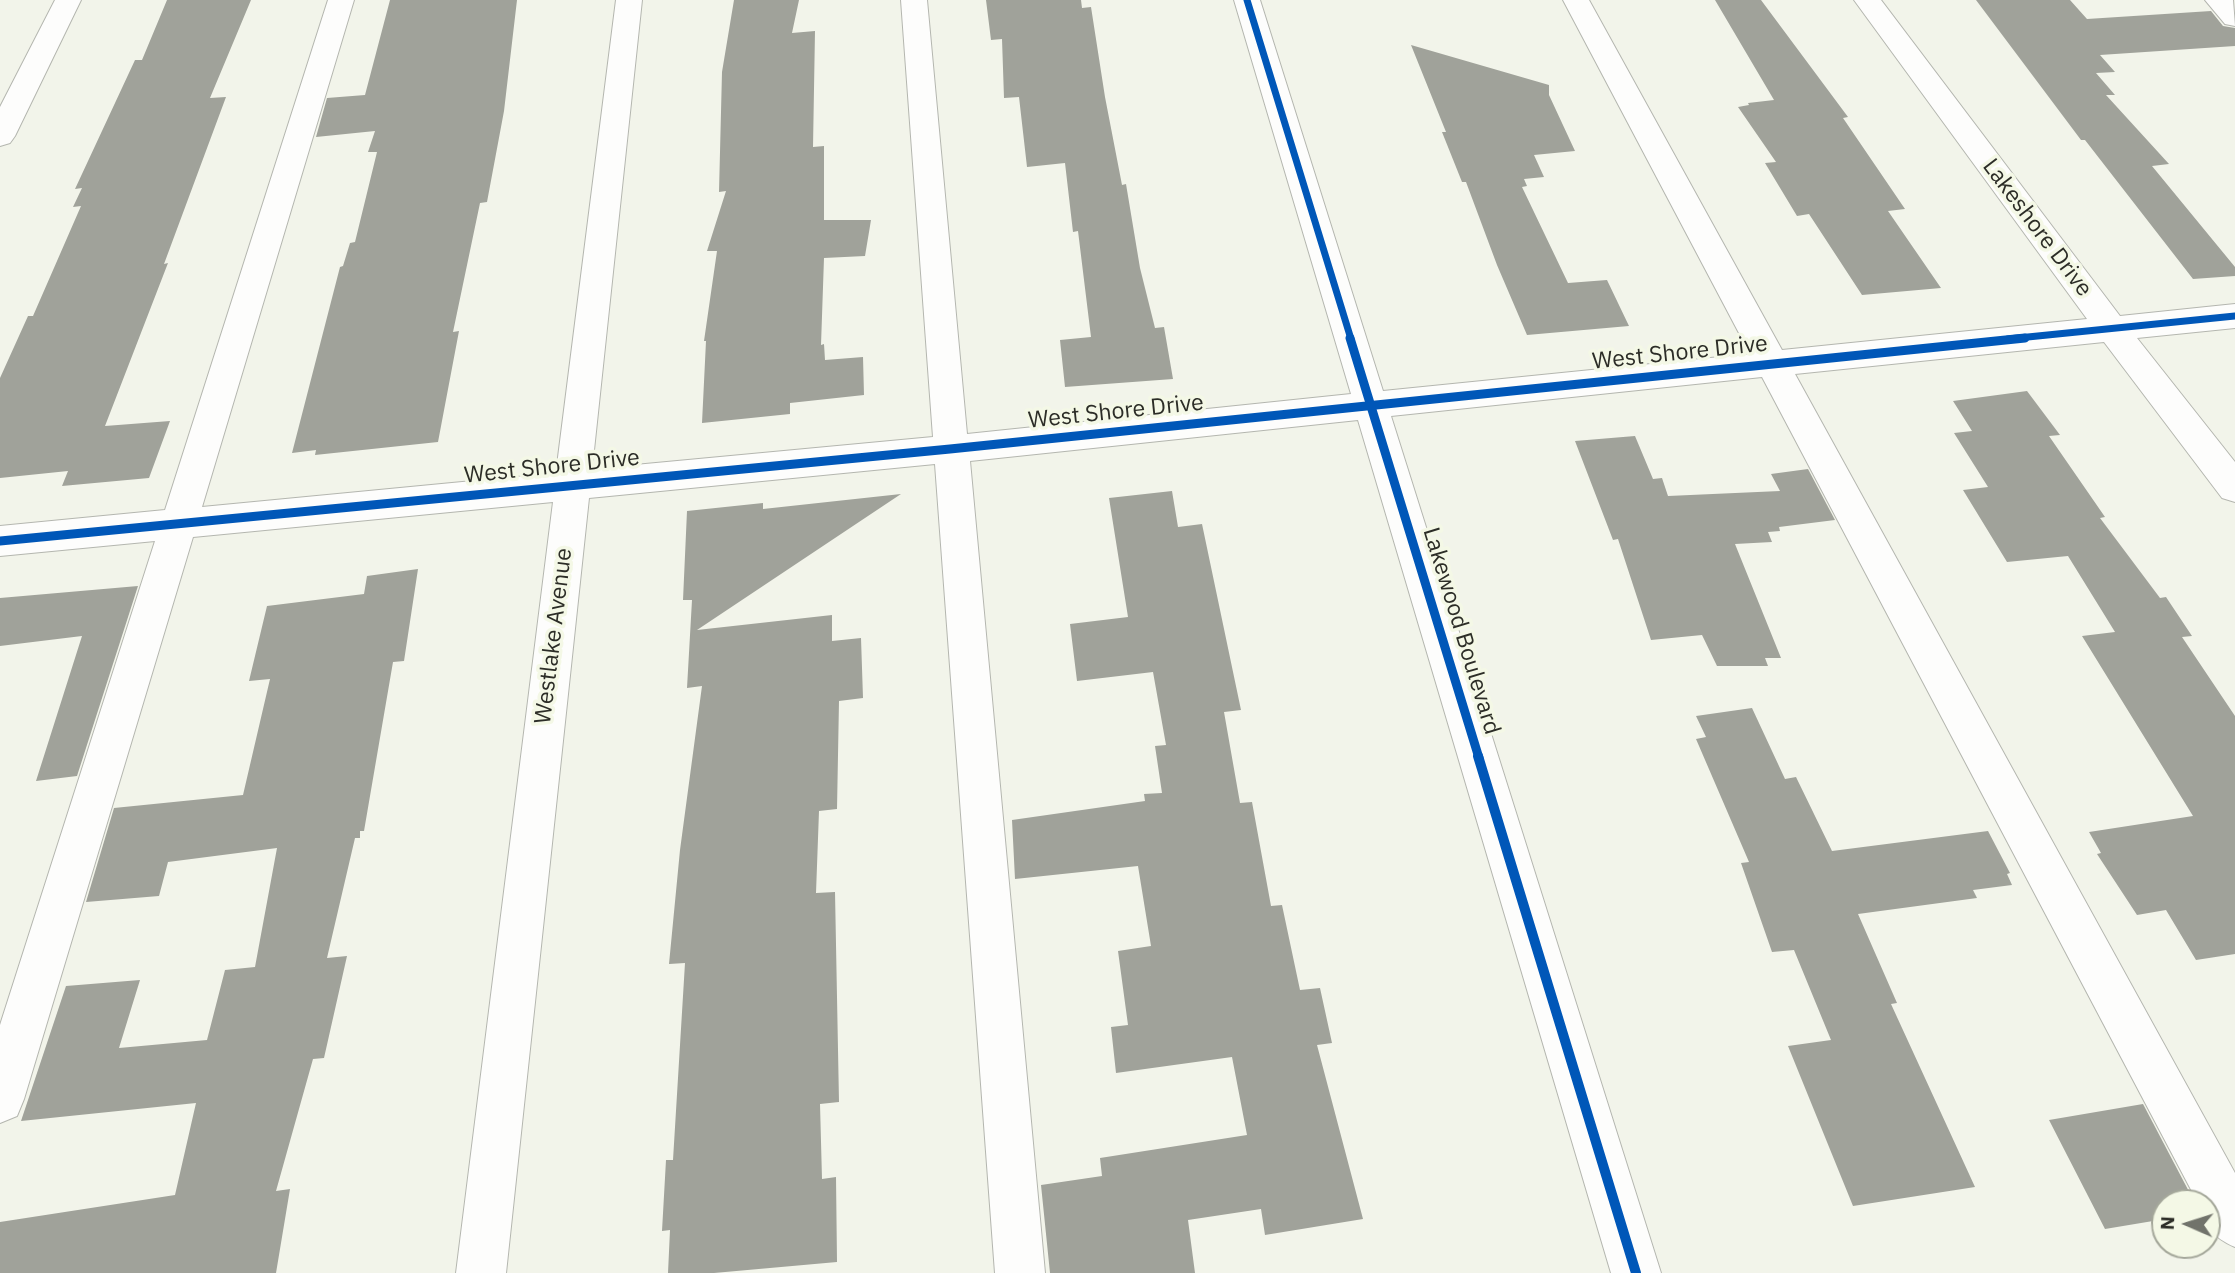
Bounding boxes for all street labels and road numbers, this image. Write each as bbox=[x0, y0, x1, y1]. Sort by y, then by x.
street label: Lakeshore Drive bbox=[1976, 154, 2098, 302]
street label: West Shore Drive bbox=[1591, 330, 1769, 376]
street label: West Shore Drive bbox=[1027, 389, 1205, 435]
street label: West Shore Drive bbox=[463, 444, 641, 490]
street label: Lakewood Boulevard bbox=[1416, 524, 1506, 738]
street label: Westlake Avenue bbox=[530, 546, 578, 726]

